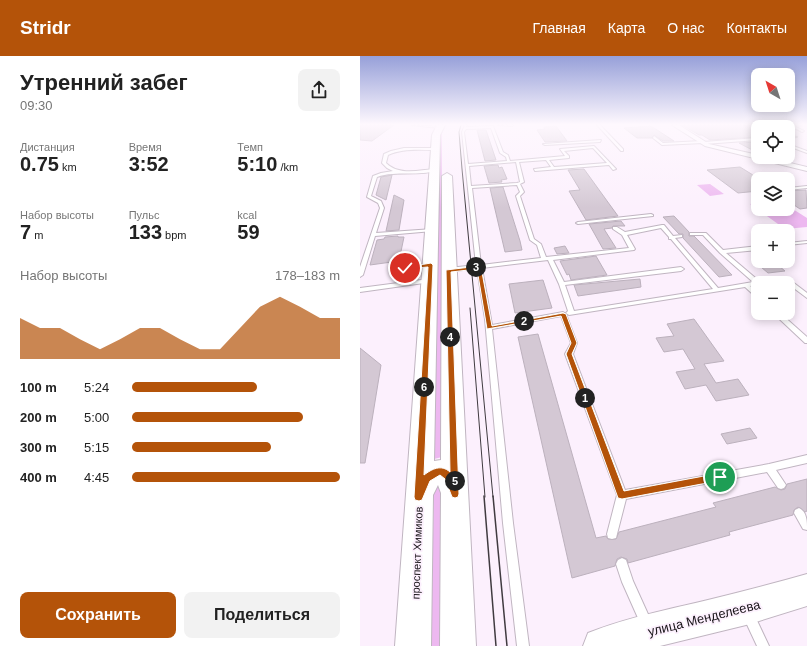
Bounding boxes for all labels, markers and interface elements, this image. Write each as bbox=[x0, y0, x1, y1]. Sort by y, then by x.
text: Stridr bbox=[20, 17, 71, 38]
text: Главная bbox=[532, 20, 586, 36]
text: Карта bbox=[608, 20, 645, 36]
text: О нас bbox=[667, 20, 705, 36]
text: Контакты bbox=[727, 20, 787, 36]
north arrow bbox=[751, 68, 795, 112]
map controls bbox=[751, 68, 795, 320]
button: share bbox=[298, 69, 340, 111]
text: Утренний забег bbox=[20, 70, 188, 95]
text: 09:30 bbox=[20, 98, 53, 113]
button: locate bbox=[751, 120, 795, 164]
text: Дистанция bbox=[20, 141, 75, 153]
text: Время bbox=[129, 141, 162, 153]
text: Темп bbox=[237, 141, 263, 153]
text: 0.75 bbox=[20, 153, 59, 175]
text: 3:52 bbox=[129, 153, 169, 175]
text: 5:10 bbox=[237, 153, 277, 175]
text: km bbox=[59, 161, 77, 173]
text: /km bbox=[277, 161, 298, 173]
button: layers bbox=[751, 172, 795, 216]
text: Набор высоты bbox=[20, 209, 94, 221]
text: Пульс bbox=[129, 209, 159, 221]
text: kcal bbox=[237, 209, 257, 221]
text: 7 bbox=[20, 221, 31, 243]
text: 133 bbox=[129, 221, 162, 243]
text: 59 bbox=[237, 221, 260, 243]
button: + bbox=[751, 224, 795, 268]
text: m bbox=[31, 229, 43, 241]
text: bpm bbox=[162, 229, 187, 241]
pin bbox=[388, 251, 422, 285]
icon: check bbox=[394, 257, 416, 279]
pin: 3 bbox=[466, 257, 486, 277]
text: 3 bbox=[473, 261, 479, 273]
text: Набор высоты bbox=[20, 268, 107, 283]
text: 178–183 m bbox=[275, 268, 340, 283]
button: − bbox=[751, 276, 795, 320]
pin: 2 bbox=[514, 311, 534, 331]
text: 2 bbox=[521, 315, 527, 327]
pin: 4 bbox=[440, 327, 460, 347]
text: 4 bbox=[447, 331, 453, 343]
pin: 6 bbox=[414, 377, 434, 397]
text: 100 m bbox=[20, 380, 57, 395]
text: 5:24 bbox=[84, 380, 109, 395]
text: 6 bbox=[421, 381, 427, 393]
pin: 1 bbox=[575, 388, 595, 408]
text: 1 bbox=[582, 392, 588, 404]
text: 200 m bbox=[20, 410, 57, 425]
text: 5:00 bbox=[84, 410, 109, 425]
text: 300 m bbox=[20, 440, 57, 455]
text: 5:15 bbox=[84, 440, 109, 455]
pin bbox=[703, 460, 737, 494]
icon: arrive bbox=[709, 466, 731, 488]
text: 400 m bbox=[20, 470, 57, 485]
text: 4:45 bbox=[84, 470, 109, 485]
pin: 5 bbox=[445, 471, 465, 491]
text: 5 bbox=[452, 475, 458, 487]
street label: проспект Химиков bbox=[409, 506, 425, 600]
button: Сохранить bbox=[20, 592, 176, 638]
button: Поделиться bbox=[184, 592, 340, 638]
street label: улица Менделеева bbox=[646, 597, 762, 639]

